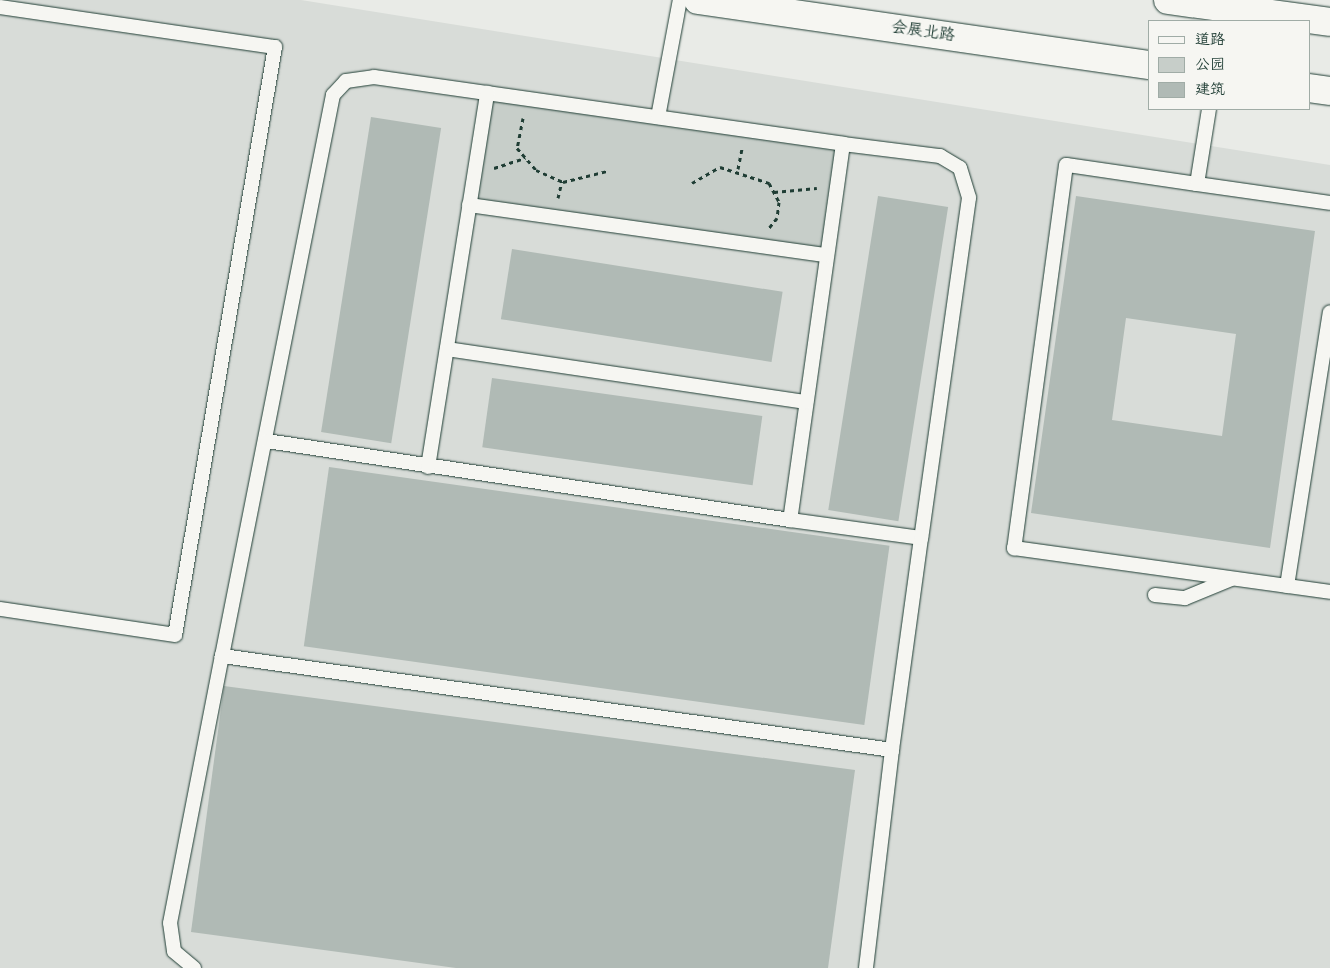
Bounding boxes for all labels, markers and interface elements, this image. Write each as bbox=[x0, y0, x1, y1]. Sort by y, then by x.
street label: 会展北路 bbox=[890, 18, 956, 46]
legend bbox=[1148, 20, 1310, 110]
text: 道路 bbox=[1195, 28, 1225, 52]
text: 公园 bbox=[1195, 53, 1225, 77]
text: 建筑 bbox=[1195, 78, 1225, 102]

